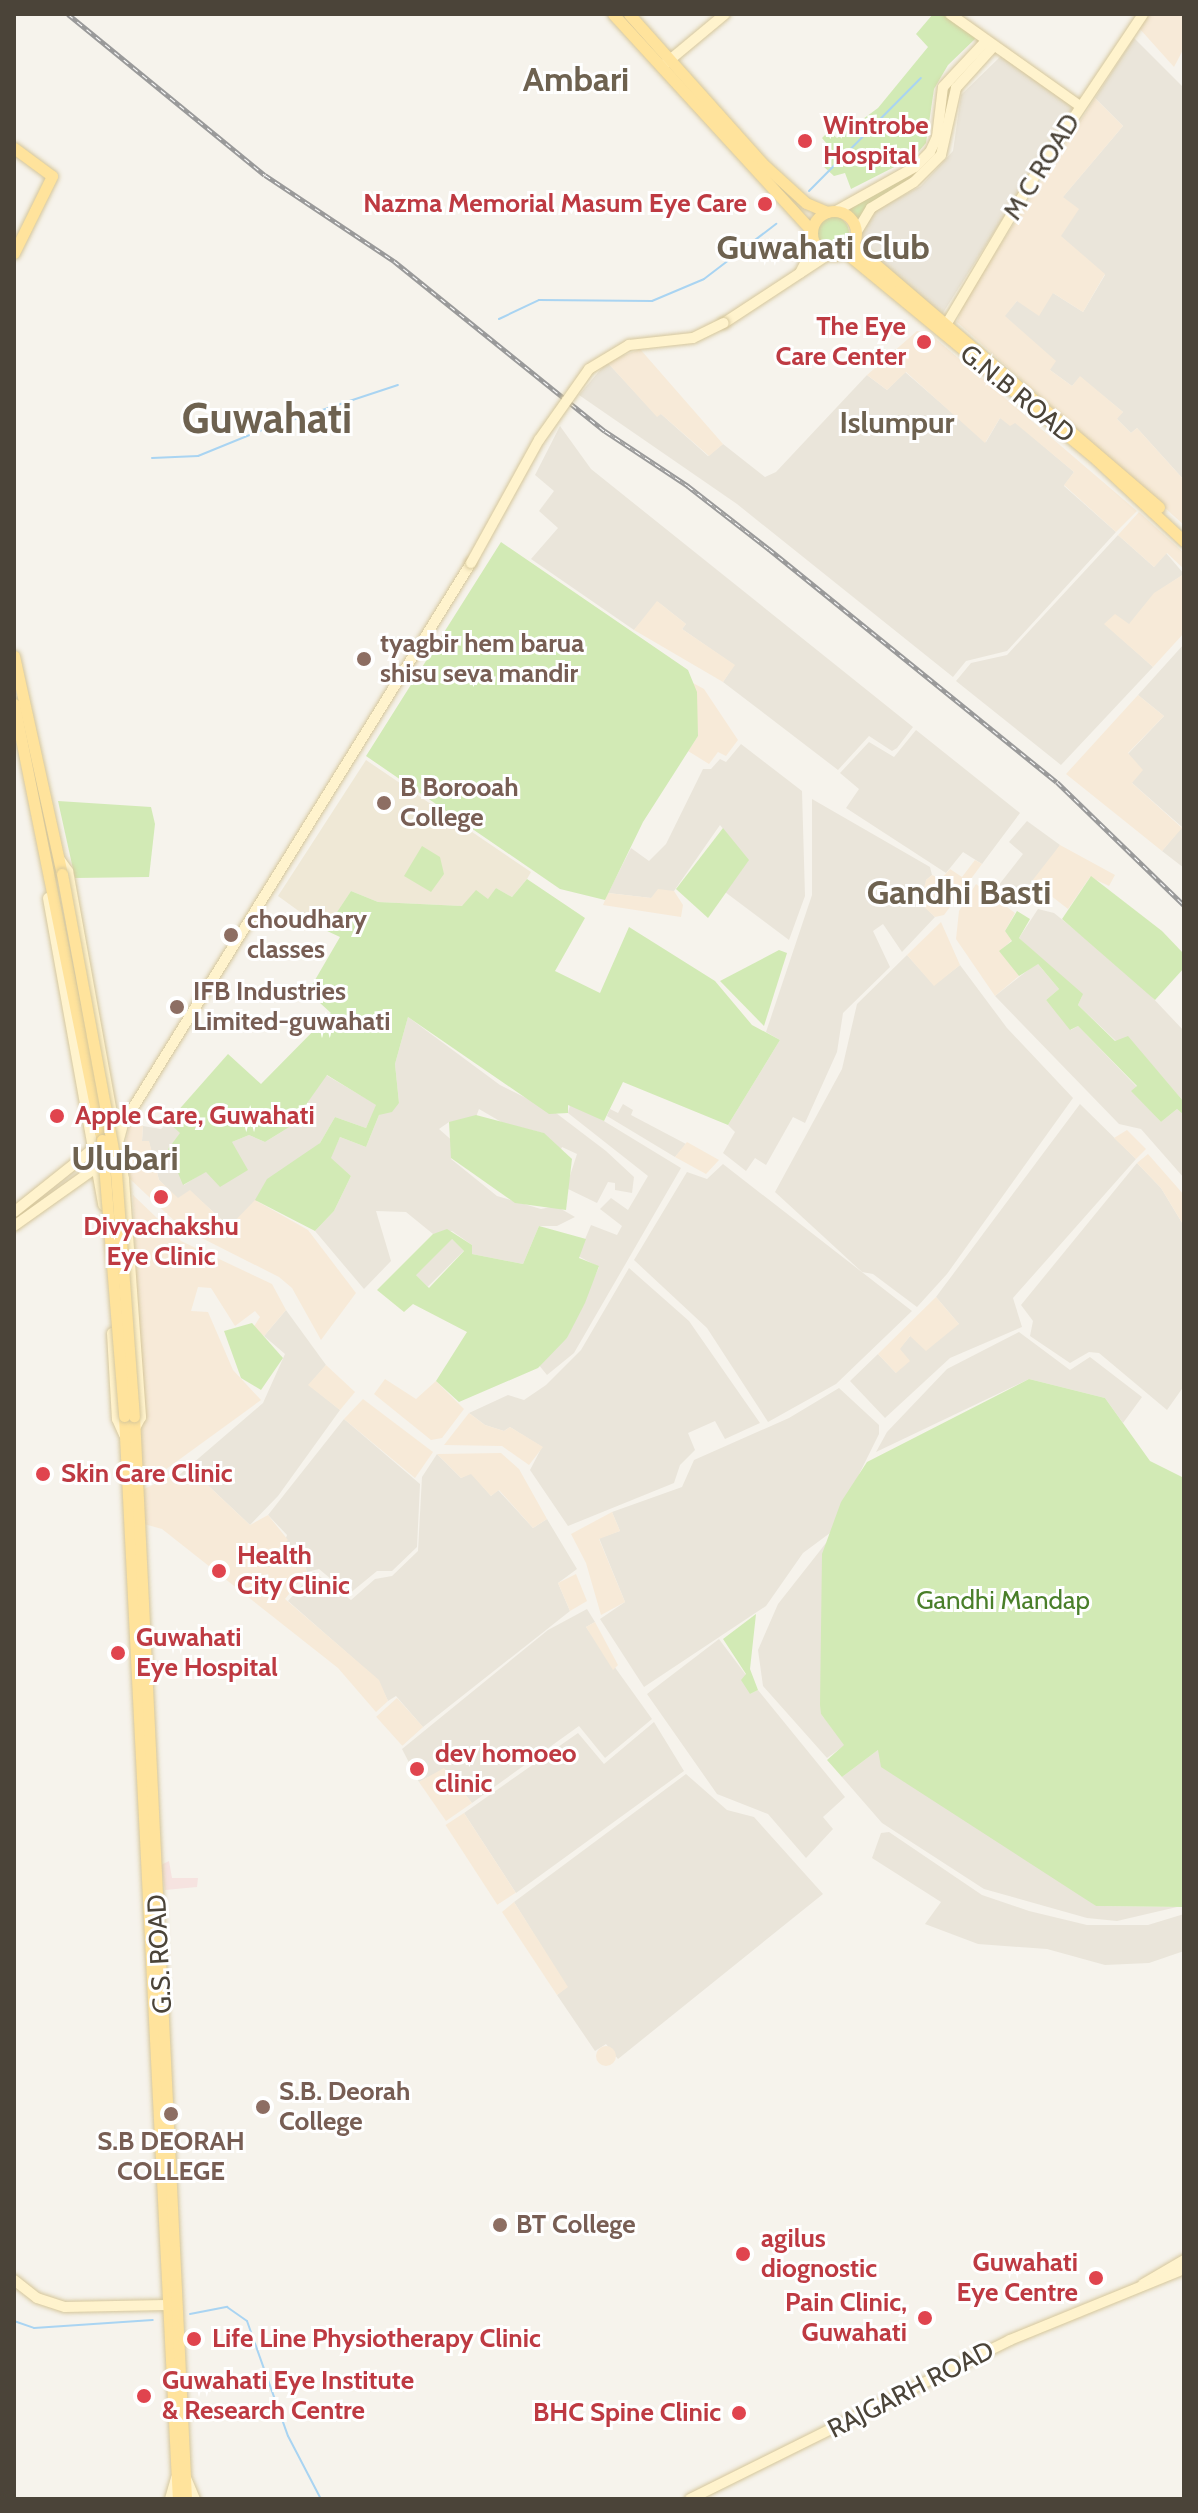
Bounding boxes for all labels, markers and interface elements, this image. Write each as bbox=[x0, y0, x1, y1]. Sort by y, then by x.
district label: Ambari bbox=[523, 60, 629, 100]
street label: M C ROAD bbox=[997, 108, 1087, 226]
place label: Wintrobe Hospital bbox=[823, 110, 929, 172]
marker: Wintrobe Hospital bbox=[794, 130, 816, 152]
place label: Nazma Memorial Masum Eye Care bbox=[363, 188, 747, 220]
marker: Nazma Memorial Masum Eye Care bbox=[754, 193, 776, 215]
district label: Guwahati Club bbox=[716, 228, 930, 268]
place label: The Eye Care Center bbox=[776, 311, 906, 372]
marker: The Eye Care Center bbox=[913, 331, 935, 353]
street label: G.N.B ROAD bbox=[953, 338, 1081, 450]
district label: Guwahati bbox=[182, 393, 352, 443]
district label: Islumpur bbox=[840, 405, 954, 441]
place label: tyagbir hem barua shisu seva mandir bbox=[380, 628, 584, 690]
marker: tyagbir hem barua shisu seva mandir bbox=[355, 650, 373, 668]
place label: B Borooah College bbox=[400, 772, 518, 834]
marker: B Borooah College bbox=[375, 794, 393, 812]
district label: Gandhi Basti bbox=[867, 873, 1051, 913]
place label: choudhary classes bbox=[247, 904, 367, 966]
marker: choudhary classes bbox=[222, 926, 240, 944]
place label: IFB Industries Limited-guwahati bbox=[193, 976, 390, 1038]
marker: IFB Industries Limited-guwahati bbox=[168, 998, 186, 1016]
place label: Apple Care, Guwahati bbox=[75, 1100, 315, 1132]
marker: Apple Care, Guwahati bbox=[46, 1105, 68, 1127]
district label: Ulubari bbox=[71, 1139, 179, 1179]
marker: Divyachakshu Eye Clinic bbox=[150, 1186, 172, 1208]
place label: Divyachakshu Eye Clinic bbox=[83, 1211, 239, 1272]
place label: Skin Care Clinic bbox=[61, 1458, 233, 1490]
marker: Skin Care Clinic bbox=[32, 1463, 54, 1485]
place label: Health City Clinic bbox=[237, 1540, 350, 1602]
marker: Health City Clinic bbox=[208, 1560, 230, 1582]
park label: Gandhi Mandap bbox=[916, 1585, 1090, 1617]
place label: Guwahati Eye Hospital bbox=[136, 1622, 278, 1684]
marker: Guwahati Eye Hospital bbox=[107, 1642, 129, 1664]
place label: dev homoeo clinic bbox=[435, 1738, 577, 1800]
marker: dev homoeo clinic bbox=[406, 1758, 428, 1780]
street label: G.S. ROAD bbox=[141, 1893, 179, 2015]
place label: S.B. Deorah College bbox=[279, 2076, 410, 2138]
marker: S.B. Deorah College bbox=[254, 2098, 272, 2116]
marker: S.B DEORAH COLLEGE bbox=[162, 2105, 180, 2123]
place label: S.B DEORAH COLLEGE bbox=[97, 2126, 245, 2188]
place label: BT College bbox=[516, 2209, 636, 2241]
marker: BT College bbox=[491, 2216, 509, 2234]
place label: agilus diognostic bbox=[761, 2223, 877, 2284]
marker: agilus diognostic bbox=[732, 2243, 754, 2265]
place label: Guwahati Eye Centre bbox=[956, 2247, 1078, 2308]
marker: Guwahati Eye Centre bbox=[1085, 2267, 1107, 2289]
place label: Pain Clinic, Guwahati bbox=[785, 2287, 907, 2348]
marker: Pain Clinic, Guwahati bbox=[914, 2307, 936, 2329]
place label: Life Line Physiotherapy Clinic bbox=[212, 2323, 541, 2355]
marker: Life Line Physiotherapy Clinic bbox=[183, 2328, 205, 2350]
street label: RAJGARH ROAD bbox=[823, 2335, 999, 2445]
place label: Guwahati Eye Institute & Research Centre bbox=[162, 2365, 414, 2426]
marker: Guwahati Eye Institute & Research Centre bbox=[133, 2385, 155, 2407]
place label: BHC Spine Clinic bbox=[533, 2397, 721, 2429]
marker: BHC Spine Clinic bbox=[728, 2402, 750, 2424]

